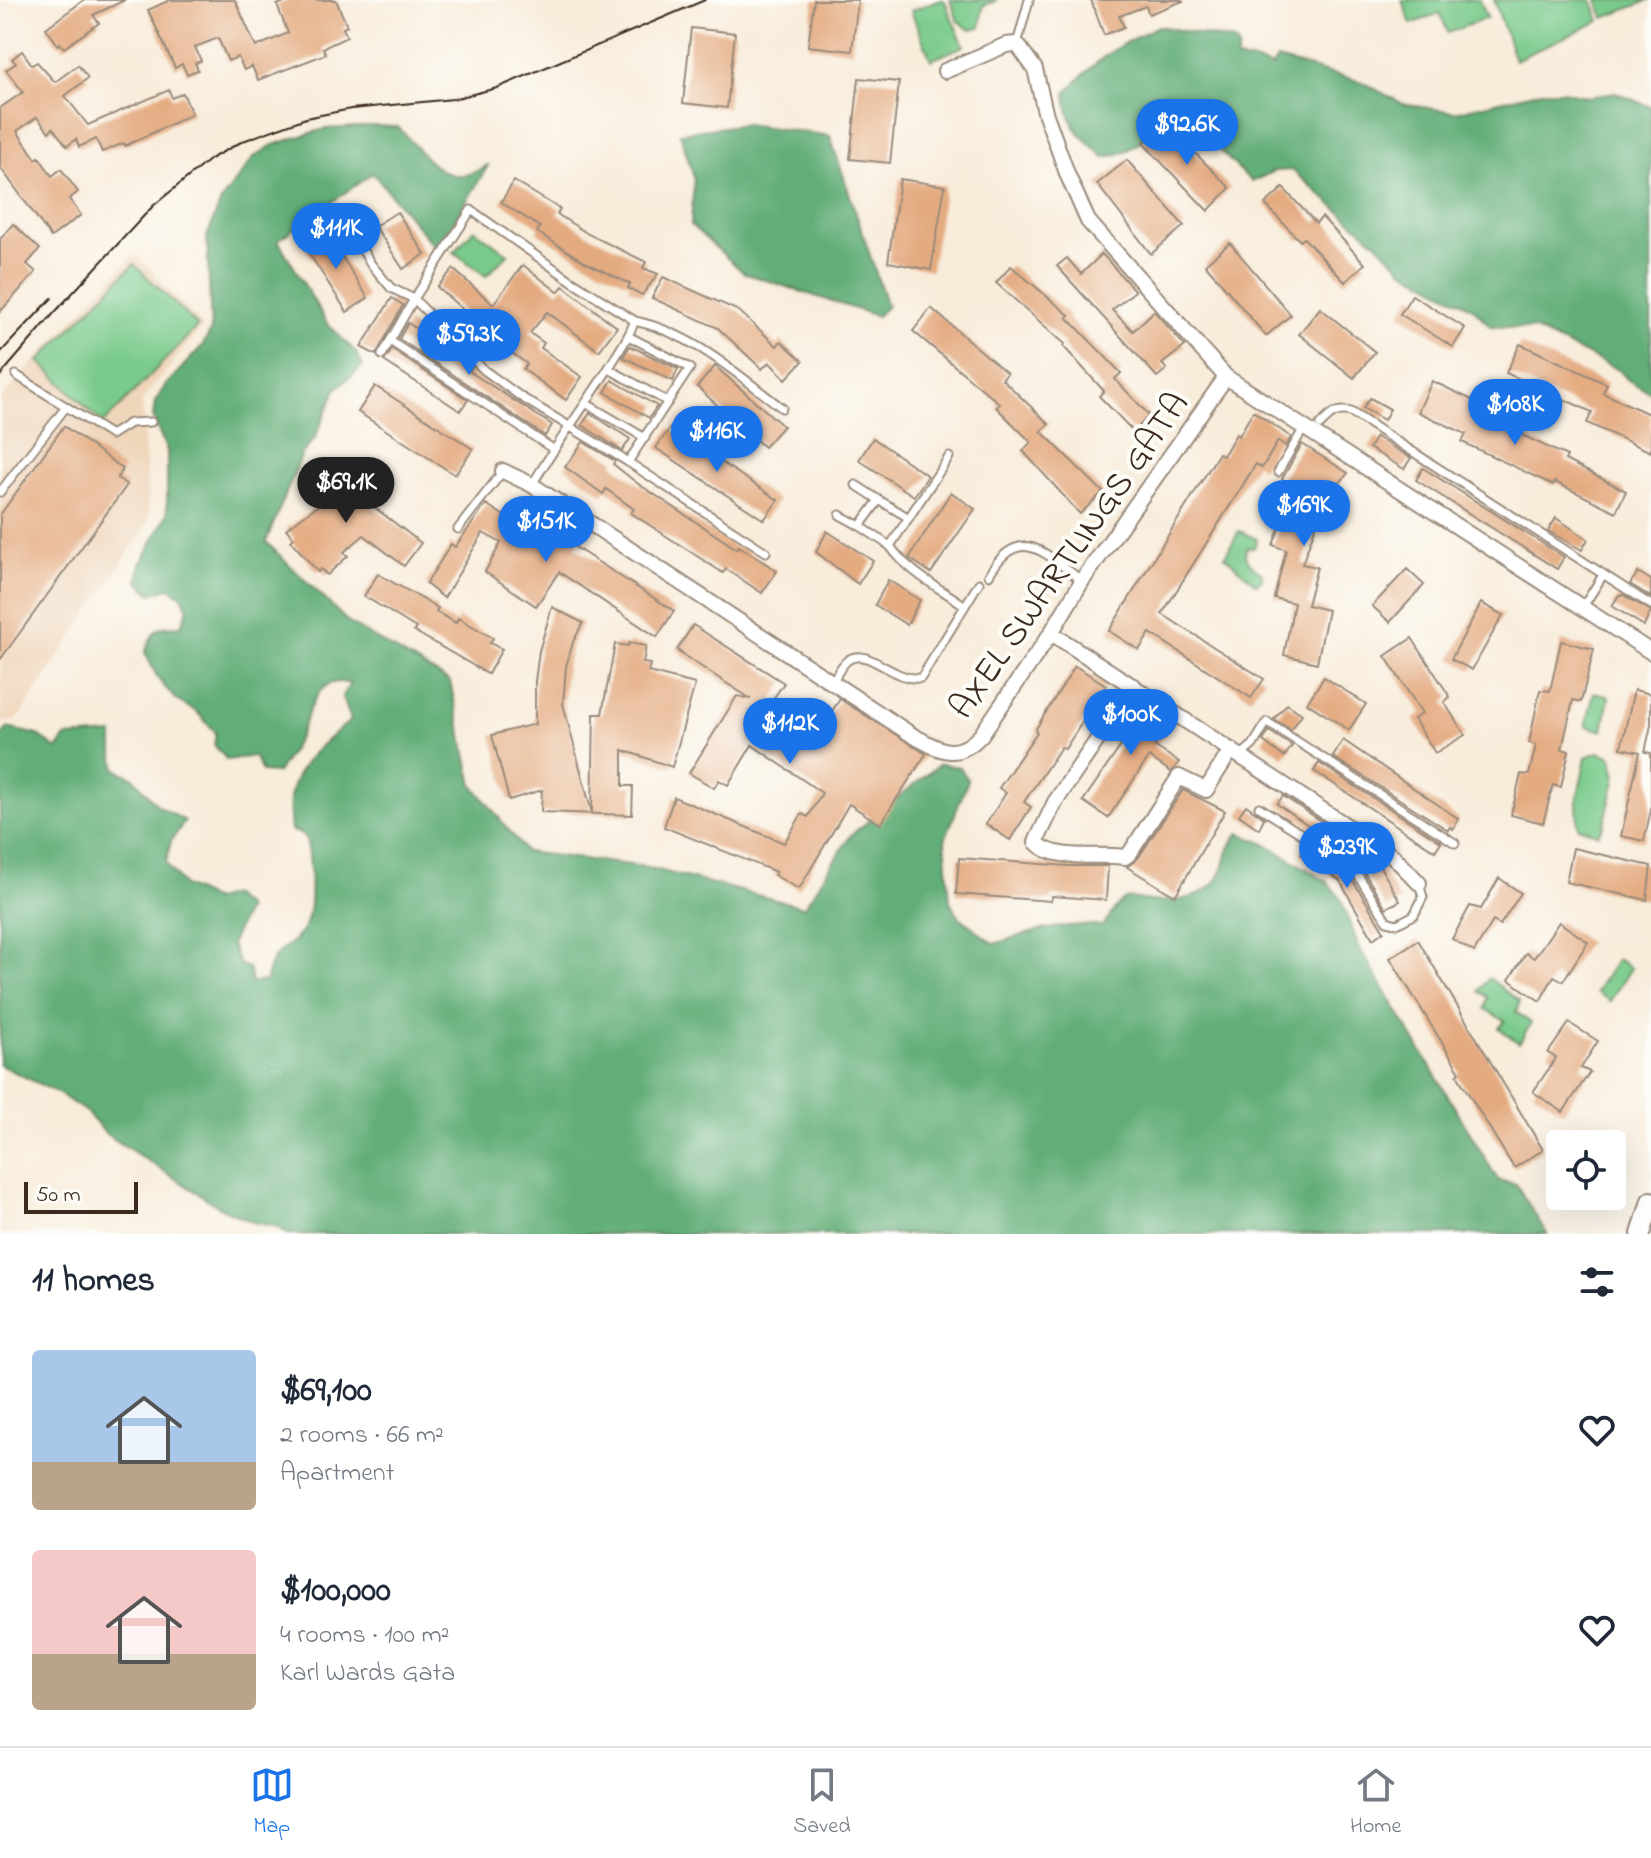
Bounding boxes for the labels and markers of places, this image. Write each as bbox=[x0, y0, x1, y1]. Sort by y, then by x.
pin: $92.6K bbox=[1122, 99, 1252, 167]
pin: $111K bbox=[280, 203, 392, 271]
pin: $59.3K bbox=[404, 309, 534, 377]
pin: $108K bbox=[1459, 379, 1571, 447]
pin: $116K bbox=[661, 406, 773, 474]
pin: $69.1K bbox=[281, 457, 411, 525]
pin: $169K bbox=[1248, 480, 1360, 548]
pin: $151K bbox=[490, 496, 602, 564]
pin: $100K bbox=[1075, 689, 1187, 757]
pin: $112K bbox=[734, 698, 846, 766]
pin: $239K bbox=[1291, 822, 1403, 890]

